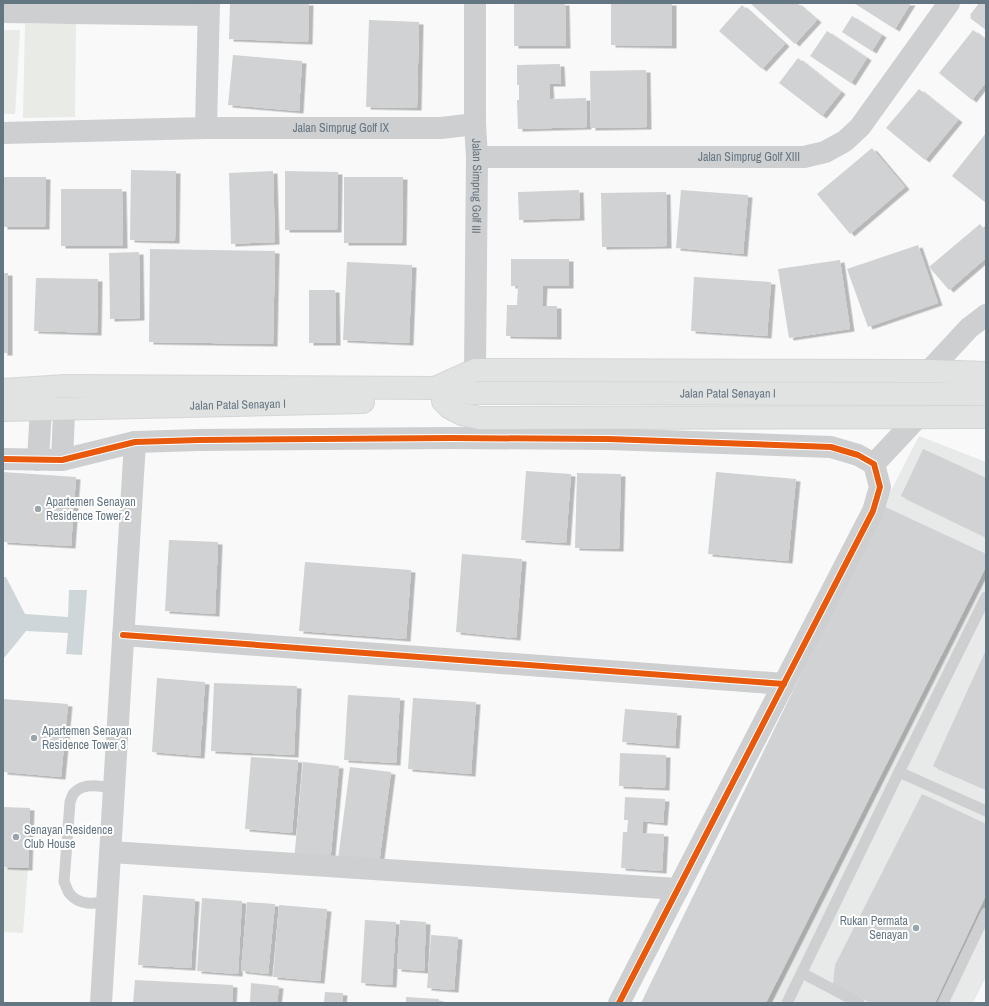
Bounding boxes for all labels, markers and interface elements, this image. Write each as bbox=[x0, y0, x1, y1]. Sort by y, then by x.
street label: Jalan Simprug Golf IX bbox=[293, 120, 390, 136]
street label: Jalan Simprug Golf III bbox=[468, 138, 485, 234]
street label: Jalan Simprug Golf XIII bbox=[698, 149, 800, 165]
street label: Jalan Patal Senayan I bbox=[680, 385, 776, 402]
street label: Jalan Patal Senayan I bbox=[190, 396, 286, 414]
place label: Apartemen Senayan Residence Tower 2 bbox=[45, 494, 136, 524]
marker: Apartemen Senayan Residence Tower 2 bbox=[33, 504, 43, 514]
place label: Apartemen Senayan Residence Tower 3 bbox=[41, 723, 132, 753]
marker: Apartemen Senayan Residence Tower 3 bbox=[29, 733, 39, 743]
place label: Senayan Residence Club House bbox=[24, 822, 113, 852]
marker: Senayan Residence Club House bbox=[11, 832, 21, 842]
place label: Rukan Permata Senayan bbox=[840, 913, 909, 943]
marker: Rukan Permata Senayan bbox=[911, 923, 921, 933]

